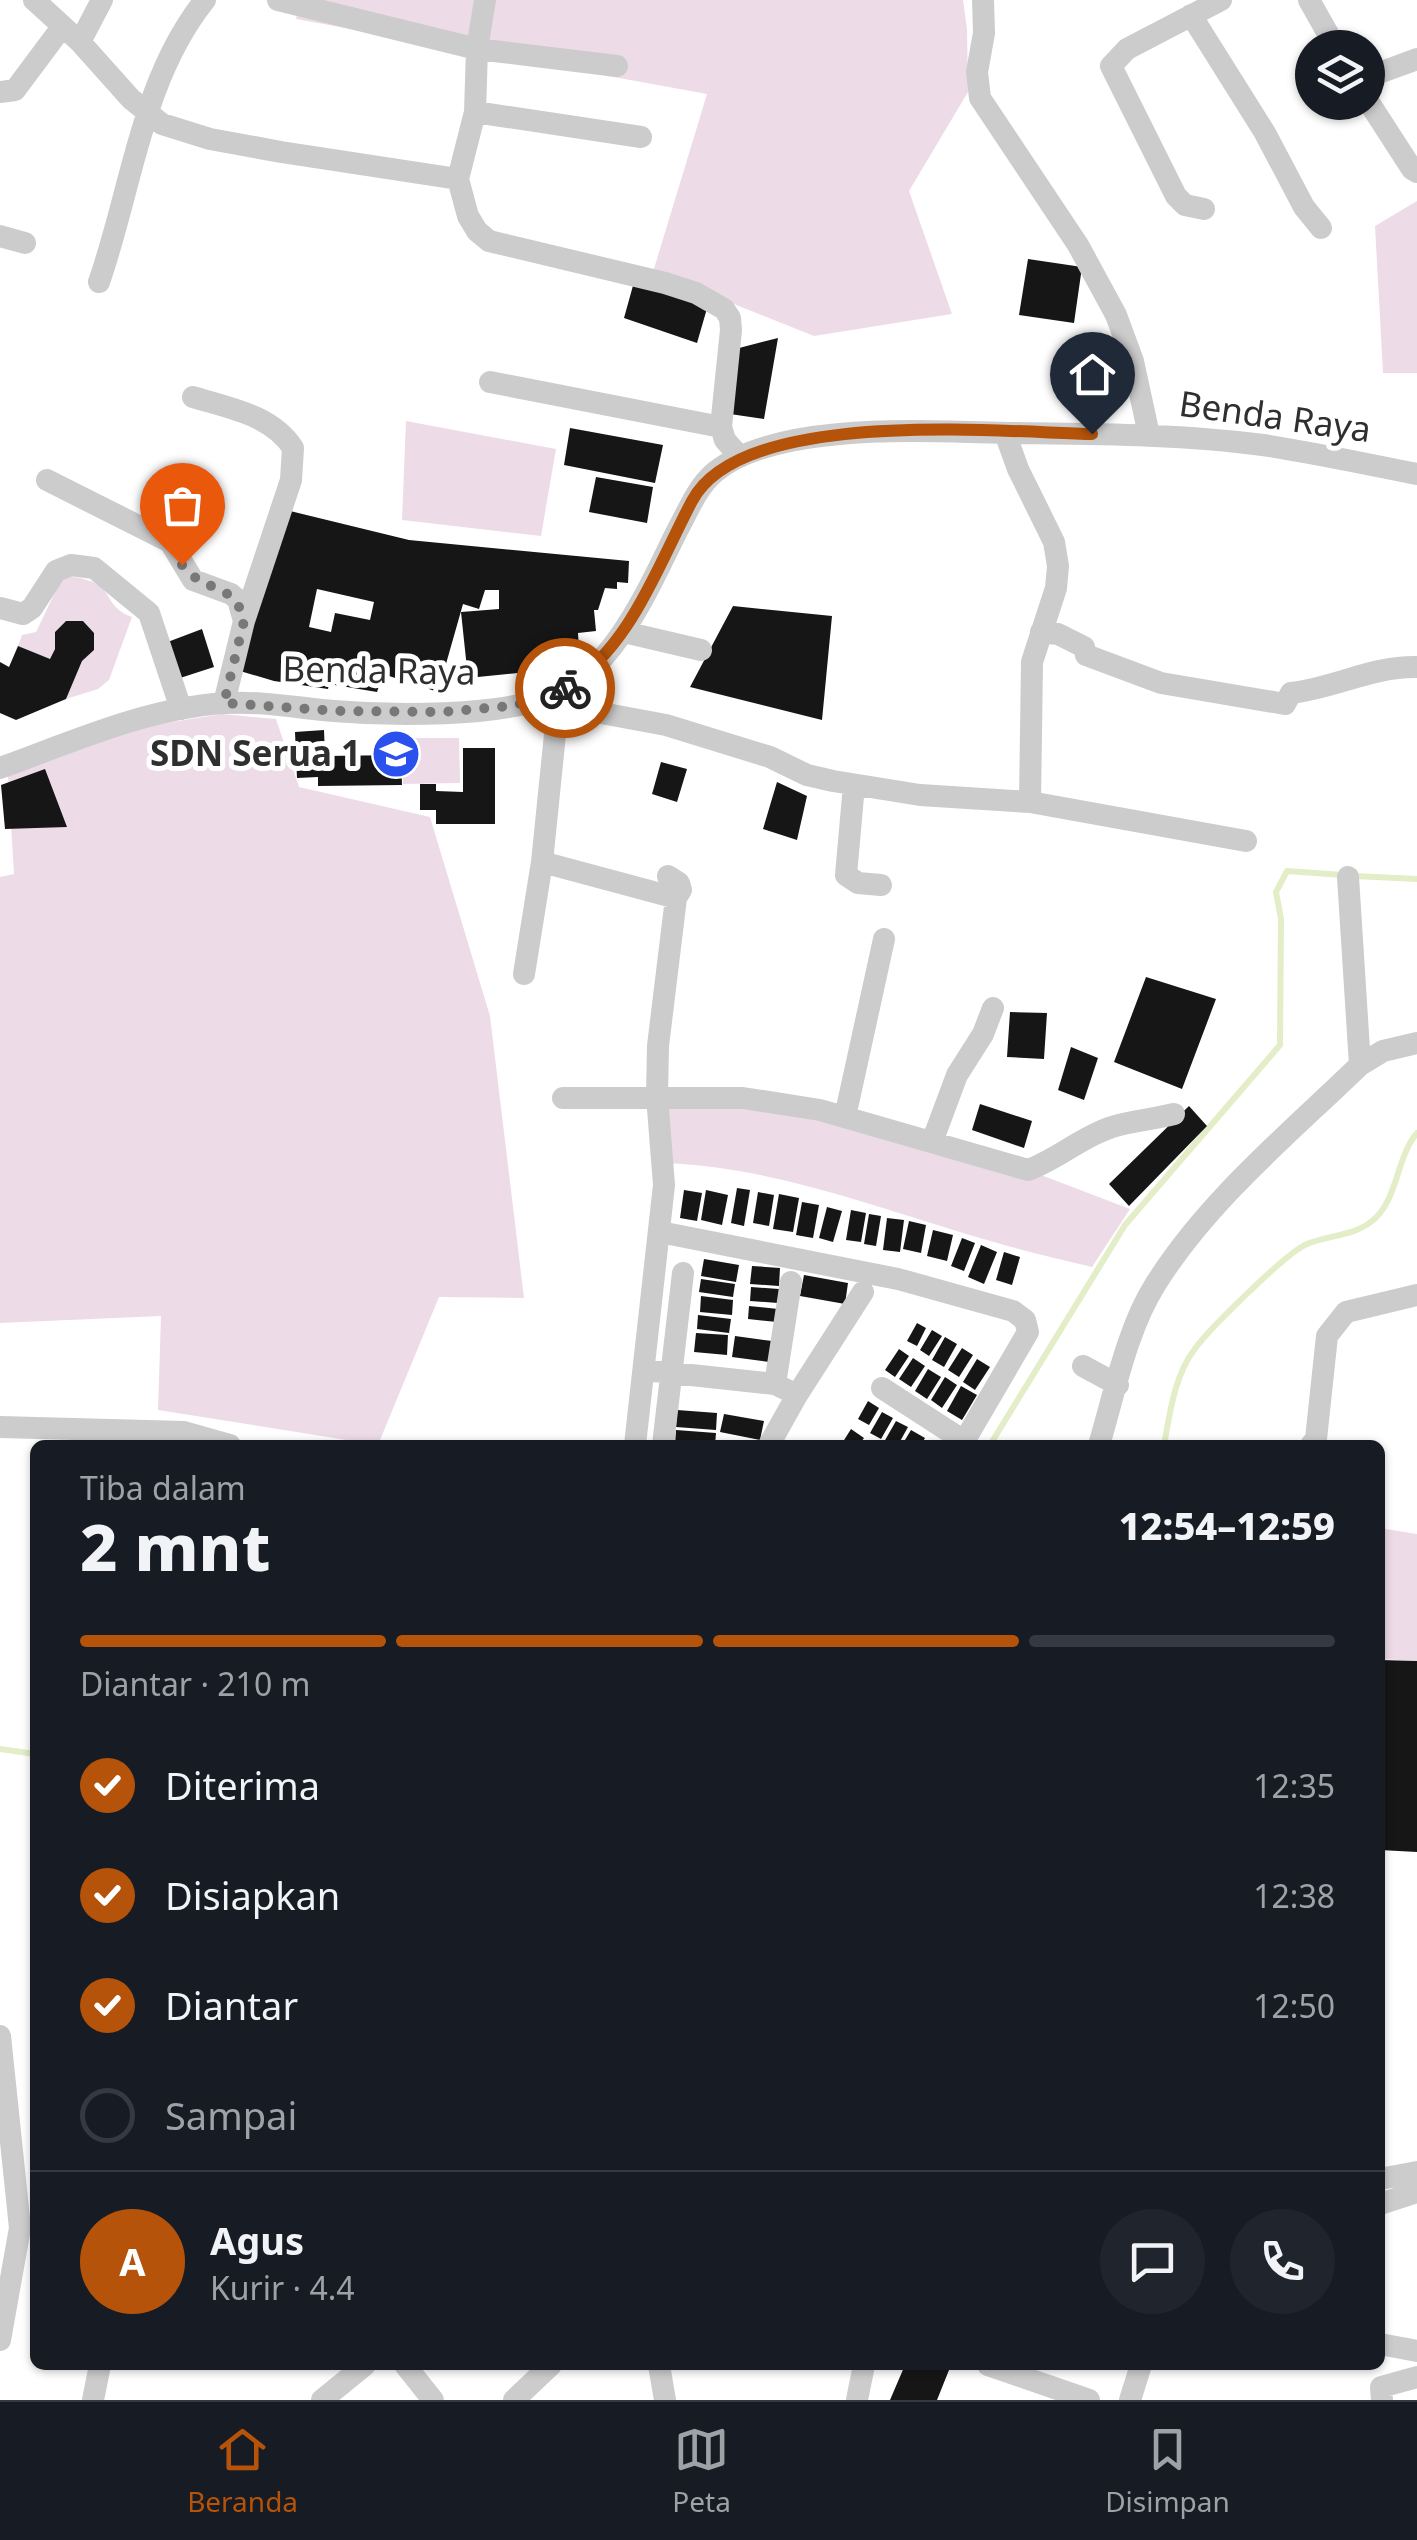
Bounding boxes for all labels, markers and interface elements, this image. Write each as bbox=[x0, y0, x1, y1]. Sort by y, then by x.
map controls bbox=[1295, 30, 1385, 120]
button: layers bbox=[1295, 30, 1385, 120]
pin bbox=[1050, 332, 1135, 435]
icon: home bbox=[1065, 347, 1120, 402]
street label: Benda Raya bbox=[1176, 379, 1374, 452]
pin bbox=[140, 463, 225, 566]
icon: bag bbox=[155, 478, 210, 533]
courier bbox=[515, 638, 615, 738]
street label: Benda Raya bbox=[282, 644, 476, 695]
icon: bike bbox=[538, 661, 593, 716]
school or university icon: SDN Serua 1 bbox=[370, 728, 422, 780]
place label: SDN Serua 1 bbox=[150, 729, 361, 776]
text: Tiba dalam bbox=[80, 1466, 246, 1509]
text: 12:54–12:59 bbox=[1119, 1499, 1335, 1551]
text: 2 mnt bbox=[80, 1502, 270, 1590]
text: Diantar · 210 m bbox=[80, 1662, 310, 1705]
icon: check bbox=[80, 1758, 135, 1813]
text: Diterima bbox=[165, 1759, 320, 1811]
text: 12:35 bbox=[1253, 1764, 1335, 1807]
icon: check bbox=[80, 1868, 135, 1923]
text: Disiapkan bbox=[165, 1869, 340, 1921]
text: 12:38 bbox=[1253, 1874, 1335, 1917]
icon: check bbox=[80, 1978, 135, 2033]
text: Diantar bbox=[165, 1979, 298, 2031]
text: 12:50 bbox=[1253, 1984, 1335, 2027]
text: Sampai bbox=[165, 2089, 297, 2141]
button: chat bbox=[1100, 2209, 1205, 2314]
button: phone bbox=[1230, 2209, 1335, 2314]
text: Agus bbox=[210, 2214, 304, 2266]
text: A bbox=[119, 2235, 146, 2287]
text: Kurir · 4.4 bbox=[210, 2266, 355, 2309]
tab: Beranda bbox=[187, 2422, 298, 2520]
tab: Peta bbox=[672, 2422, 731, 2520]
tab: Disimpan bbox=[1105, 2422, 1230, 2520]

